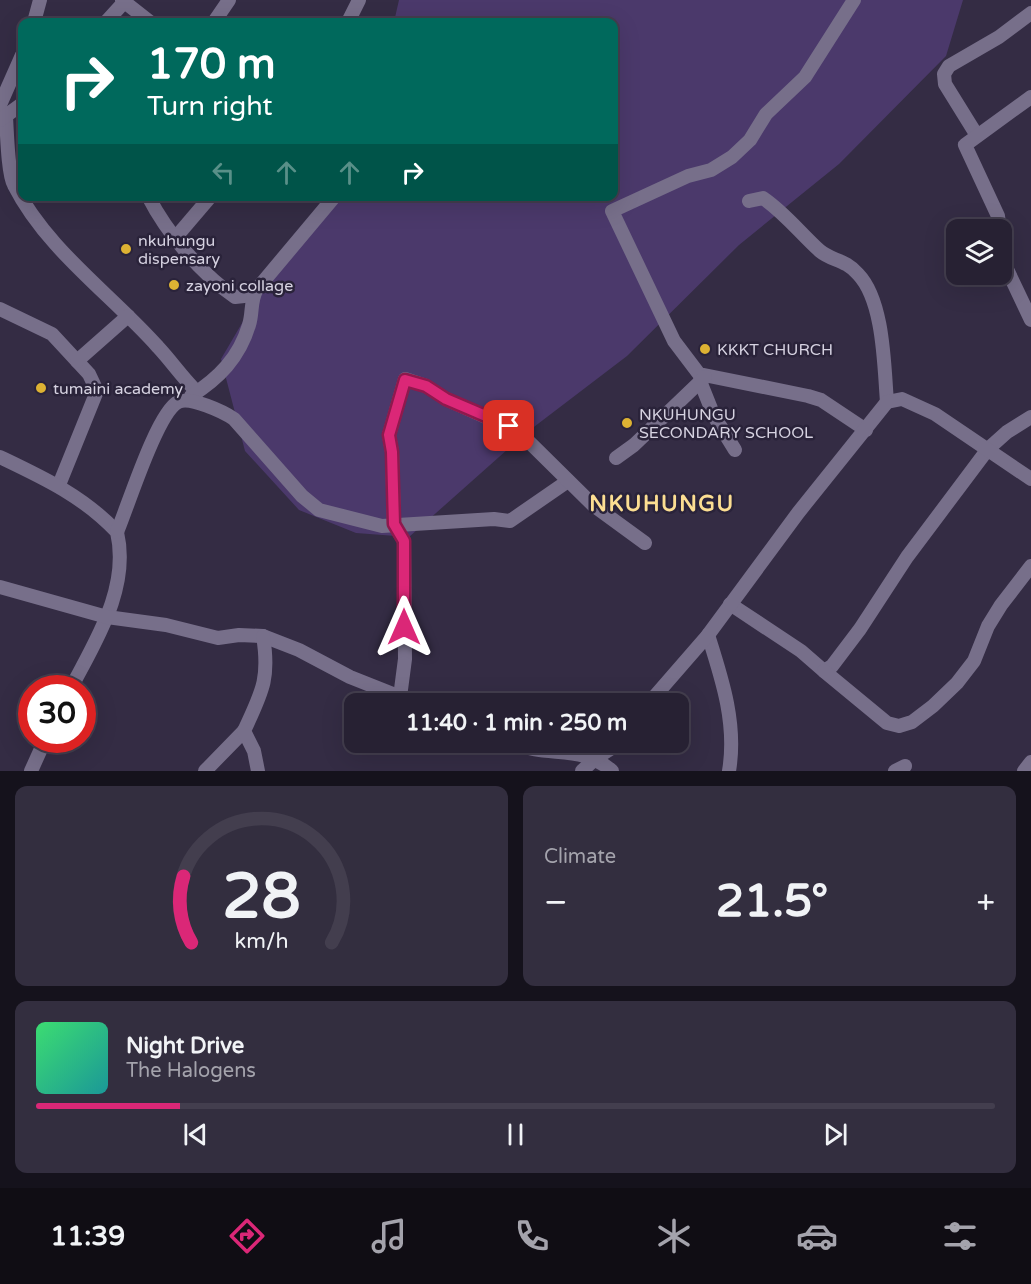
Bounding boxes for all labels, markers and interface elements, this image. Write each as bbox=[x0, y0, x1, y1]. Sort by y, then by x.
text: 170 m bbox=[147, 39, 276, 90]
icon: right bbox=[48, 42, 126, 120]
text: Turn right bbox=[147, 90, 273, 123]
icon: left bbox=[207, 156, 240, 189]
icon: ahead bbox=[270, 156, 303, 189]
icon: ahead bbox=[333, 156, 366, 189]
icon: right bbox=[396, 156, 429, 189]
map controls bbox=[946, 219, 1012, 285]
button: layers bbox=[946, 219, 1012, 285]
place label: nkuhungu dispensary bbox=[138, 231, 220, 269]
marker: nkuhungu dispensary bbox=[119, 242, 133, 256]
place label: zayoni collage bbox=[186, 276, 293, 296]
marker: zayoni collage bbox=[167, 278, 181, 292]
place label: KKKT CHURCH bbox=[717, 340, 833, 360]
marker: KKKT CHURCH bbox=[698, 342, 712, 356]
place label: tumaini academy bbox=[53, 379, 184, 399]
marker: tumaini academy bbox=[34, 381, 48, 395]
pin bbox=[483, 400, 534, 451]
place label: NKUHUNGU SECONDARY SCHOOL bbox=[639, 405, 813, 443]
icon: arrive bbox=[492, 409, 525, 442]
marker: NKUHUNGU SECONDARY SCHOOL bbox=[620, 416, 634, 430]
district label: NKUHUNGU bbox=[589, 491, 735, 517]
position arrow bbox=[372, 595, 436, 659]
speed limit sign: 30 bbox=[18, 675, 96, 753]
text: 11:40 · 1 min · 250 m bbox=[406, 710, 627, 736]
text: Climate bbox=[544, 845, 616, 869]
text: 28 bbox=[222, 860, 301, 935]
text: 21.5° bbox=[716, 875, 828, 929]
text: − bbox=[544, 883, 568, 922]
text: + bbox=[976, 883, 995, 922]
text: km/h bbox=[235, 928, 288, 954]
text: Night Drive bbox=[126, 1033, 244, 1059]
text: The Halogens bbox=[126, 1059, 256, 1083]
icon: previous bbox=[179, 1118, 212, 1151]
icon: pause bbox=[499, 1118, 532, 1151]
icon: next bbox=[819, 1118, 852, 1151]
icon: directions bbox=[226, 1215, 268, 1257]
icon: music bbox=[368, 1215, 410, 1257]
icon: phone bbox=[511, 1215, 553, 1257]
icon: climate bbox=[653, 1215, 695, 1257]
icon: car bbox=[796, 1215, 838, 1257]
icon: filters bbox=[939, 1215, 981, 1257]
text: 11:39 bbox=[50, 1220, 125, 1253]

